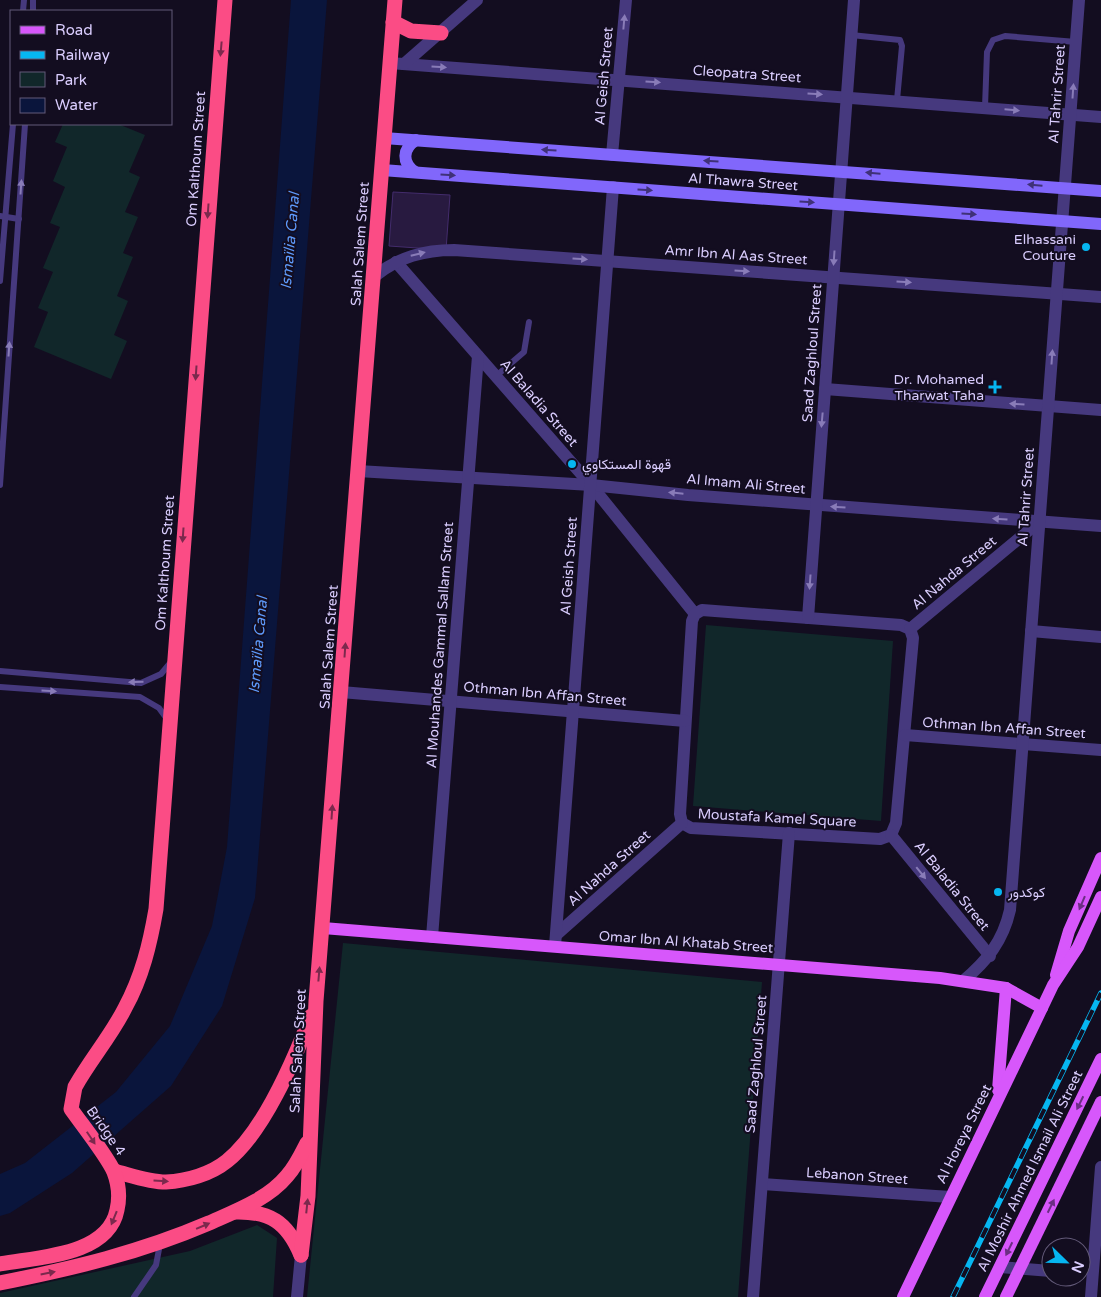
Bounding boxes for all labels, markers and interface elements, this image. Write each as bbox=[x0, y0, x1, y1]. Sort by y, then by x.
legend bbox=[10, 10, 172, 125]
one-way arrow bbox=[620, 14, 628, 30]
text: Road bbox=[55, 21, 93, 39]
street label: Al Geish Street bbox=[591, 26, 617, 126]
one-way arrow bbox=[217, 41, 225, 57]
street label: Al Tahrir Street bbox=[1045, 43, 1069, 144]
text: Railway bbox=[55, 46, 110, 64]
street label: Cleopatra Street bbox=[692, 62, 802, 86]
one-way arrow bbox=[431, 63, 447, 71]
text: Park bbox=[55, 71, 87, 89]
one-way arrow bbox=[645, 78, 661, 86]
one-way arrow bbox=[1069, 82, 1077, 98]
street label: Om Kalthoum Street bbox=[183, 90, 209, 227]
one-way arrow bbox=[807, 90, 823, 98]
text: Water bbox=[55, 96, 98, 114]
one-way arrow bbox=[1004, 106, 1020, 114]
one-way arrow bbox=[540, 146, 556, 154]
one-way arrow bbox=[703, 157, 719, 165]
one-way arrow bbox=[865, 168, 881, 176]
street label: Al Thawra Street bbox=[687, 170, 799, 194]
one-way arrow bbox=[440, 171, 456, 179]
one-way arrow bbox=[17, 178, 25, 194]
street label: Salah Salem Street bbox=[347, 181, 373, 307]
one-way arrow bbox=[1027, 181, 1043, 189]
one-way arrow bbox=[637, 186, 653, 194]
water label: Ismaïlia Canal bbox=[277, 190, 303, 290]
one-way arrow bbox=[799, 198, 815, 206]
one-way arrow bbox=[204, 203, 212, 219]
one-way arrow bbox=[961, 210, 977, 218]
place label: Elhassani Couture bbox=[1014, 231, 1076, 264]
marker: Elhassani Couture bbox=[1080, 241, 1092, 253]
street label: Amr Ibn Al Aas Street bbox=[664, 242, 809, 269]
one-way arrow bbox=[410, 250, 425, 258]
one-way arrow bbox=[830, 250, 838, 266]
one-way arrow bbox=[572, 256, 588, 264]
one-way arrow bbox=[734, 267, 750, 275]
one-way arrow bbox=[896, 278, 912, 286]
street label: Saad Zaghloul Street bbox=[799, 283, 825, 423]
one-way arrow bbox=[6, 341, 14, 357]
one-way arrow bbox=[1049, 349, 1057, 365]
street label: Al Baladia Street bbox=[496, 356, 582, 451]
one-way arrow bbox=[191, 365, 199, 381]
place label: Dr. Mohamed Tharwat Taha bbox=[894, 371, 984, 404]
marker: Dr. Mohamed Tharwat Taha bbox=[988, 380, 1002, 394]
one-way arrow bbox=[1009, 399, 1025, 407]
one-way arrow bbox=[818, 412, 826, 428]
street label: Al Tahrir Street bbox=[1014, 446, 1038, 547]
place label: قهوة المستكاوي bbox=[582, 456, 671, 476]
marker: قهوة المستكاوي bbox=[566, 458, 578, 470]
street label: Al Imam Ali Street bbox=[686, 470, 807, 498]
one-way arrow bbox=[668, 489, 684, 497]
street label: Om Kalthoum Street bbox=[152, 494, 178, 631]
one-way arrow bbox=[830, 502, 846, 510]
one-way arrow bbox=[992, 514, 1008, 522]
street label: Al Geish Street bbox=[557, 516, 581, 616]
street label: Al Mouhandes Gammal Sallam Street bbox=[423, 521, 457, 769]
one-way arrow bbox=[179, 527, 187, 543]
street label: Al Nahda Street bbox=[908, 532, 1000, 613]
one-way arrow bbox=[806, 574, 814, 590]
street label: Salah Salem Street bbox=[316, 584, 342, 710]
water label: Ismaïlia Canal bbox=[245, 594, 271, 694]
one-way arrow bbox=[341, 642, 349, 658]
one-way arrow bbox=[128, 678, 144, 686]
street label: Othman Ibn Affan Street bbox=[463, 678, 628, 710]
one-way arrow bbox=[41, 687, 57, 695]
street label: Othman Ibn Affan Street bbox=[922, 714, 1087, 742]
one-way arrow bbox=[328, 804, 336, 820]
street label: Moustafa Kamel Square bbox=[697, 805, 857, 831]
street label: Al Nahda Street bbox=[564, 826, 654, 910]
street label: Al Baladia Street bbox=[911, 838, 994, 935]
one-way arrow bbox=[916, 866, 927, 879]
place label: كوكدور bbox=[1007, 884, 1045, 901]
marker: كوكدور bbox=[992, 886, 1004, 898]
one-way arrow bbox=[1077, 896, 1085, 910]
street label: Omar Ibn Al Khatab Street bbox=[598, 927, 774, 957]
one-way arrow bbox=[315, 966, 323, 982]
street label: Salah Salem Street bbox=[286, 988, 310, 1114]
street label: Saad Zaghloul Street bbox=[741, 994, 771, 1134]
street label: Al Moshir Ahmed Ismail Ali Street bbox=[974, 1067, 1087, 1275]
street label: Al Horeya Street bbox=[933, 1081, 996, 1186]
one-way arrow bbox=[1076, 1096, 1084, 1110]
street label: Bridge 4 bbox=[83, 1103, 129, 1159]
one-way arrow bbox=[86, 1131, 96, 1145]
street label: Lebanon Street bbox=[806, 1164, 909, 1188]
one-way arrow bbox=[153, 1177, 169, 1185]
one-way arrow bbox=[303, 1198, 311, 1214]
one-way arrow bbox=[1047, 1199, 1055, 1213]
one-way arrow bbox=[110, 1211, 118, 1225]
one-way arrow bbox=[196, 1221, 210, 1229]
north arrow bbox=[1041, 1237, 1091, 1287]
one-way arrow bbox=[1004, 1242, 1012, 1256]
text: N bbox=[1067, 1258, 1088, 1275]
one-way arrow bbox=[40, 1269, 56, 1277]

